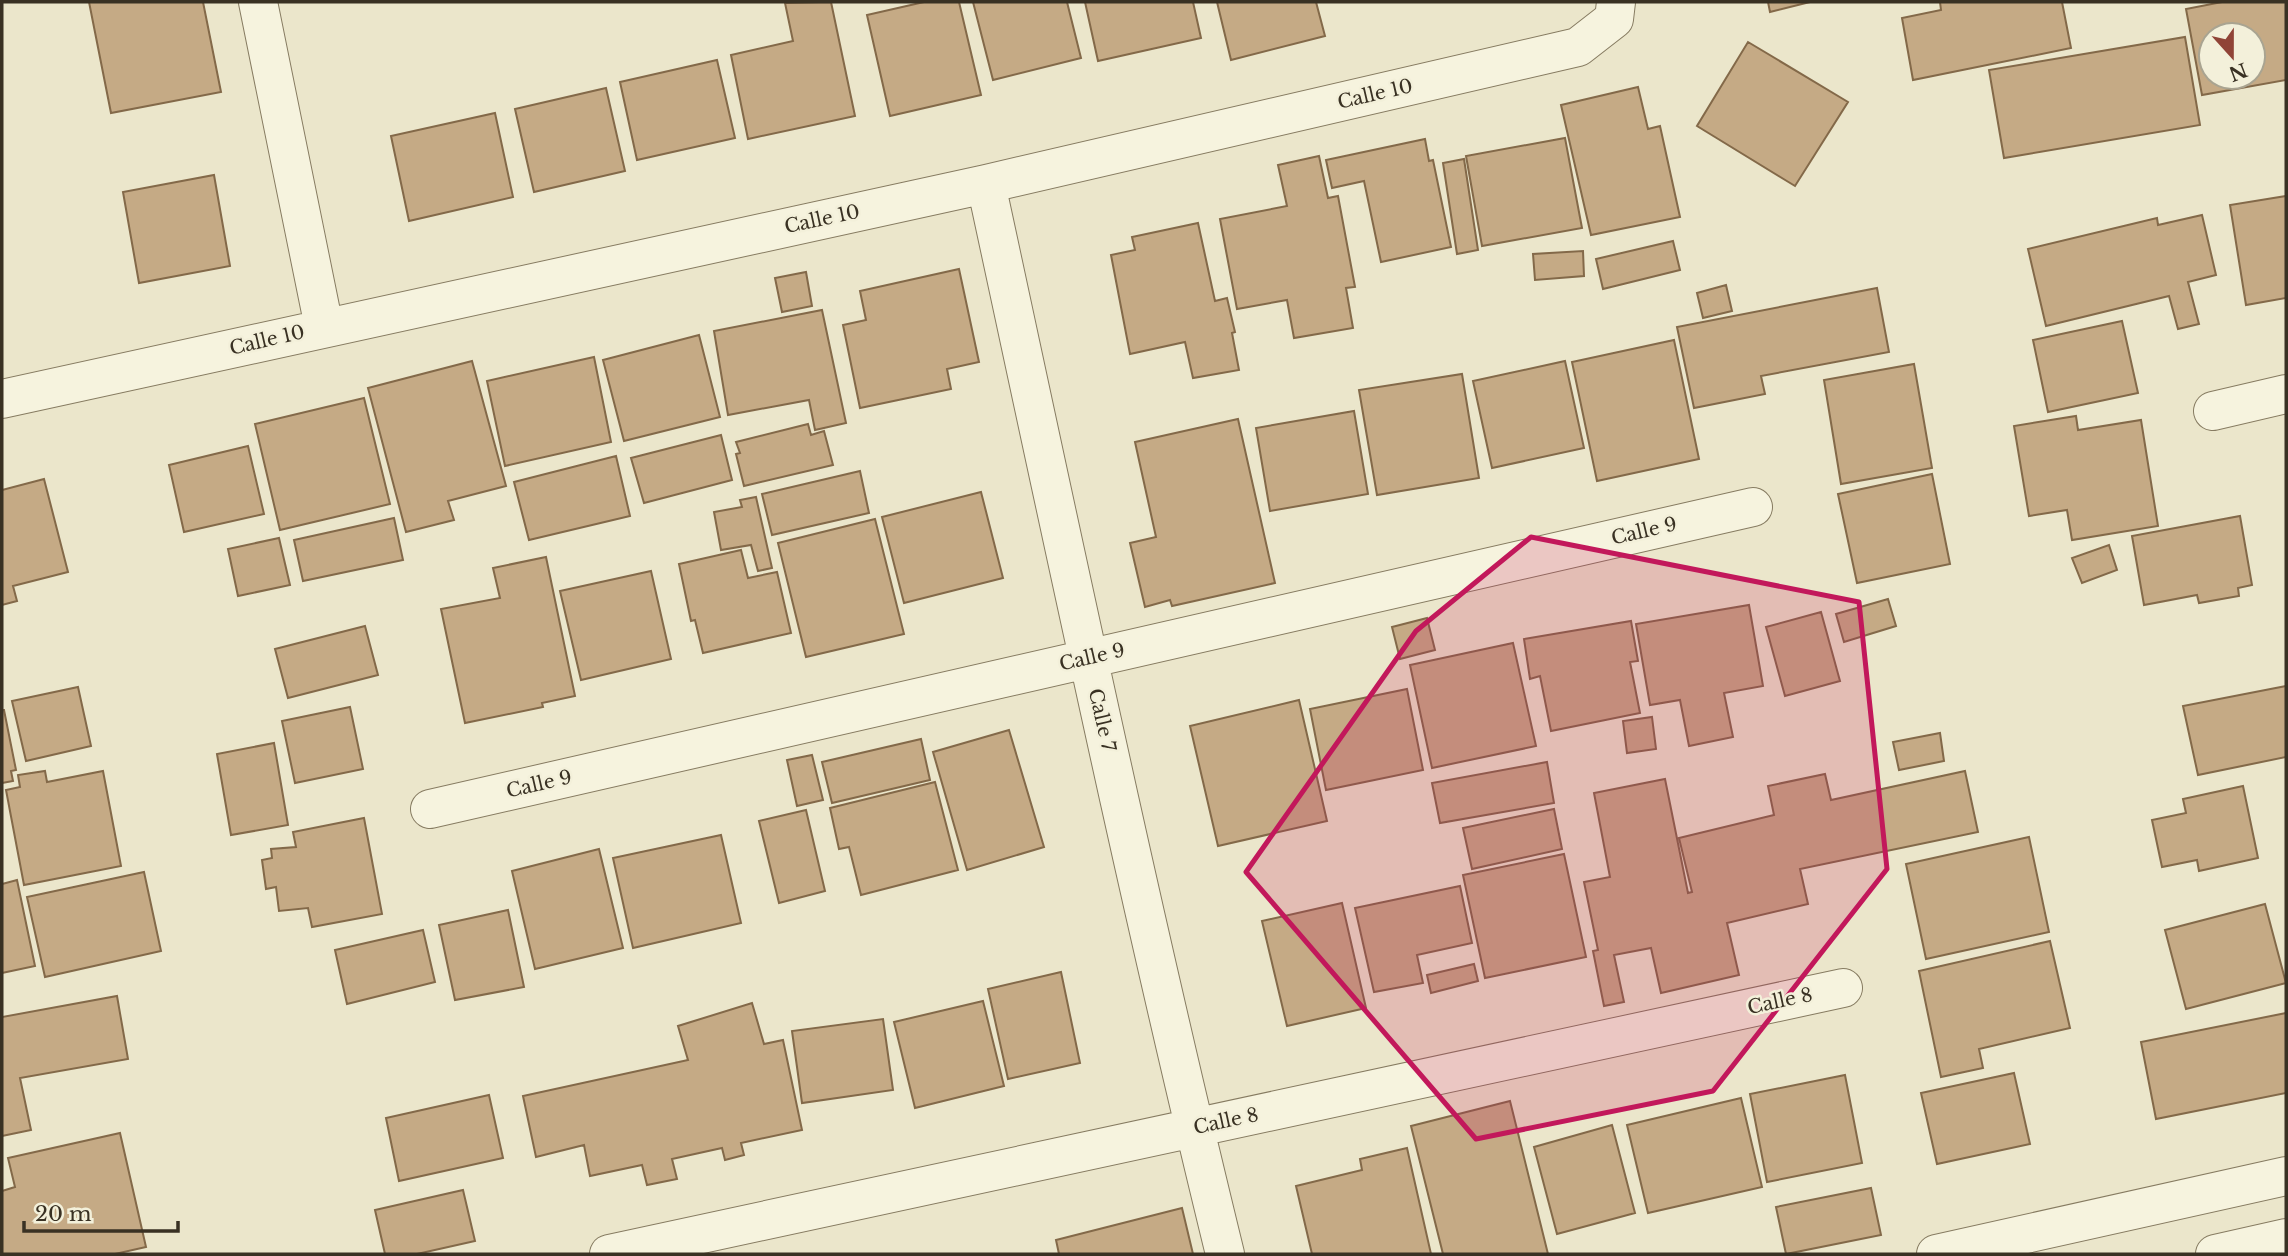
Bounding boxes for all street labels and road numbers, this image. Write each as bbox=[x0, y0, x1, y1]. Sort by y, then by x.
street label: Calle 10 bbox=[1335, 74, 1415, 114]
street label: Calle 10 bbox=[782, 200, 862, 238]
street label: Calle 10 bbox=[227, 320, 307, 360]
street label: Calle 9 bbox=[1609, 512, 1679, 550]
street label: Calle 9 bbox=[1057, 638, 1127, 676]
street label: Calle 7 bbox=[1084, 686, 1121, 754]
street label: Calle 9 bbox=[504, 765, 574, 803]
street label: Calle 8 bbox=[1745, 983, 1815, 1019]
street label: Calle 8 bbox=[1191, 1103, 1261, 1139]

